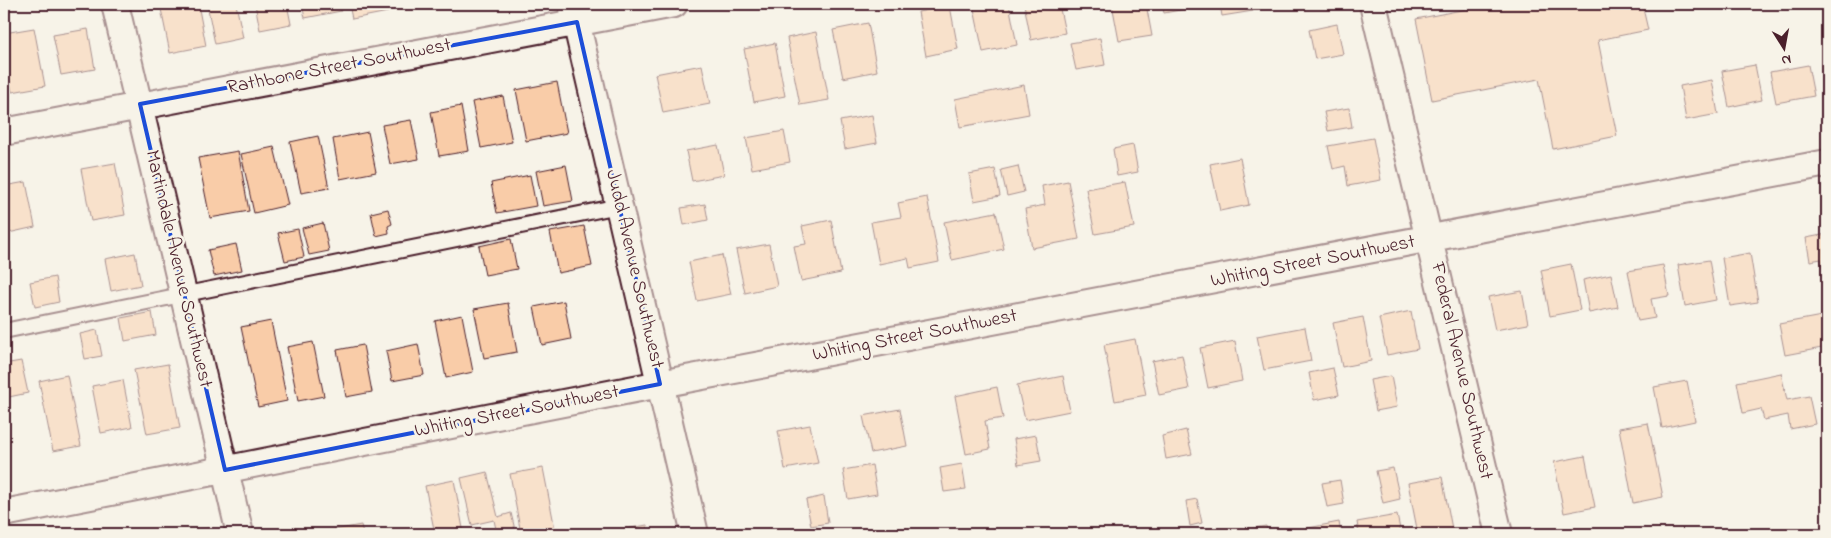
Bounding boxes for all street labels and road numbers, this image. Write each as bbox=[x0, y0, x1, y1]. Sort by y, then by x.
street label: Rathbone Street Southwest bbox=[224, 31, 454, 103]
street label: Martindale Avenue Southwest bbox=[137, 147, 220, 391]
street label: Judd Avenue Southwest bbox=[597, 167, 671, 372]
street label: Whiting Street Southwest bbox=[1208, 228, 1418, 297]
street label: Federal Avenue Southwest bbox=[1422, 259, 1500, 483]
street label: Whiting Street Southwest bbox=[810, 302, 1020, 371]
street label: Whiting Street Southwest bbox=[412, 378, 622, 447]

